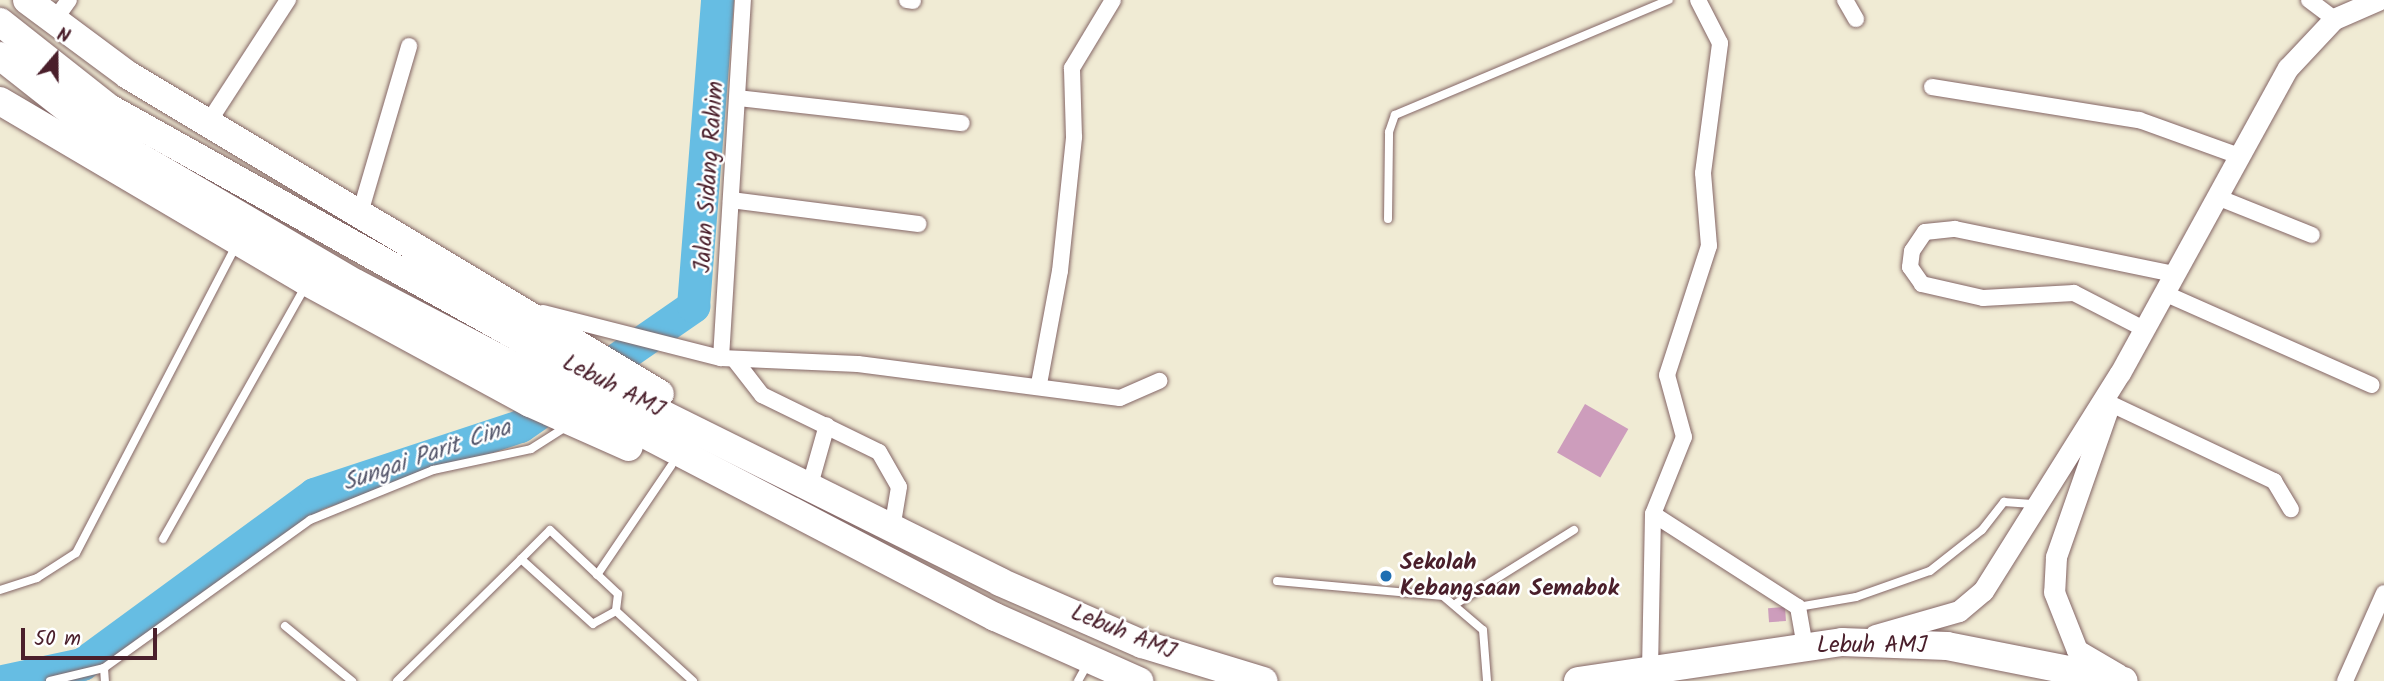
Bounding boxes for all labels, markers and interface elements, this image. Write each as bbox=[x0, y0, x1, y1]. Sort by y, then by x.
text: N bbox=[52, 20, 74, 52]
north arrow bbox=[21, 21, 91, 91]
street label: Jalan Sidang Rahim bbox=[690, 80, 730, 274]
street label: Lebuh AMJ bbox=[558, 350, 668, 424]
water label: Sungai Parit Cina bbox=[339, 414, 515, 498]
place label: Sekolah Kebangsaan Semabok bbox=[1400, 549, 1619, 603]
marker: Sekolah Kebangsaan Semabok bbox=[1378, 568, 1394, 584]
street label: Lebuh AMJ bbox=[1067, 600, 1179, 666]
scale bar bbox=[24, 614, 161, 658]
text: 50 m bbox=[34, 623, 81, 656]
street label: Lebuh AMJ bbox=[1817, 632, 1927, 660]

